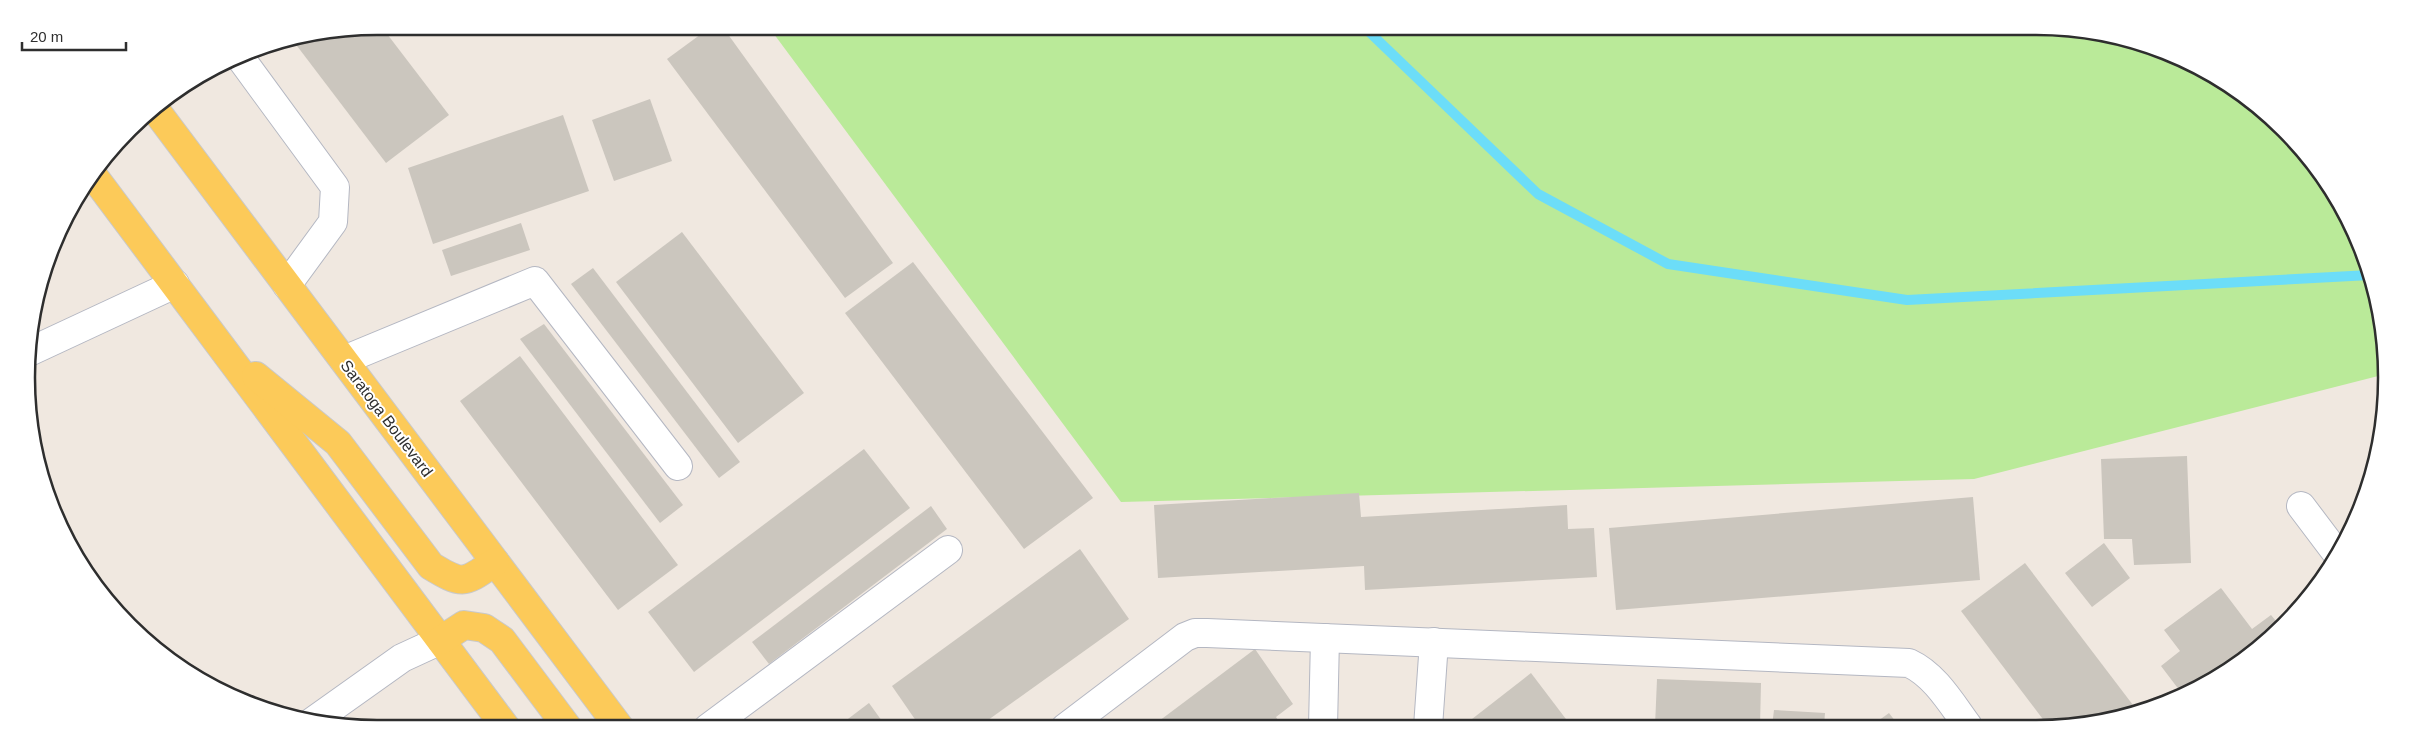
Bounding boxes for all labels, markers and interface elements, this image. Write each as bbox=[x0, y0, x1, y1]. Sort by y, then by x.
scale bar bbox=[22, 20, 126, 52]
text: 20 m bbox=[30, 28, 63, 45]
street label: Saratoga Boulevard bbox=[337, 357, 436, 480]

